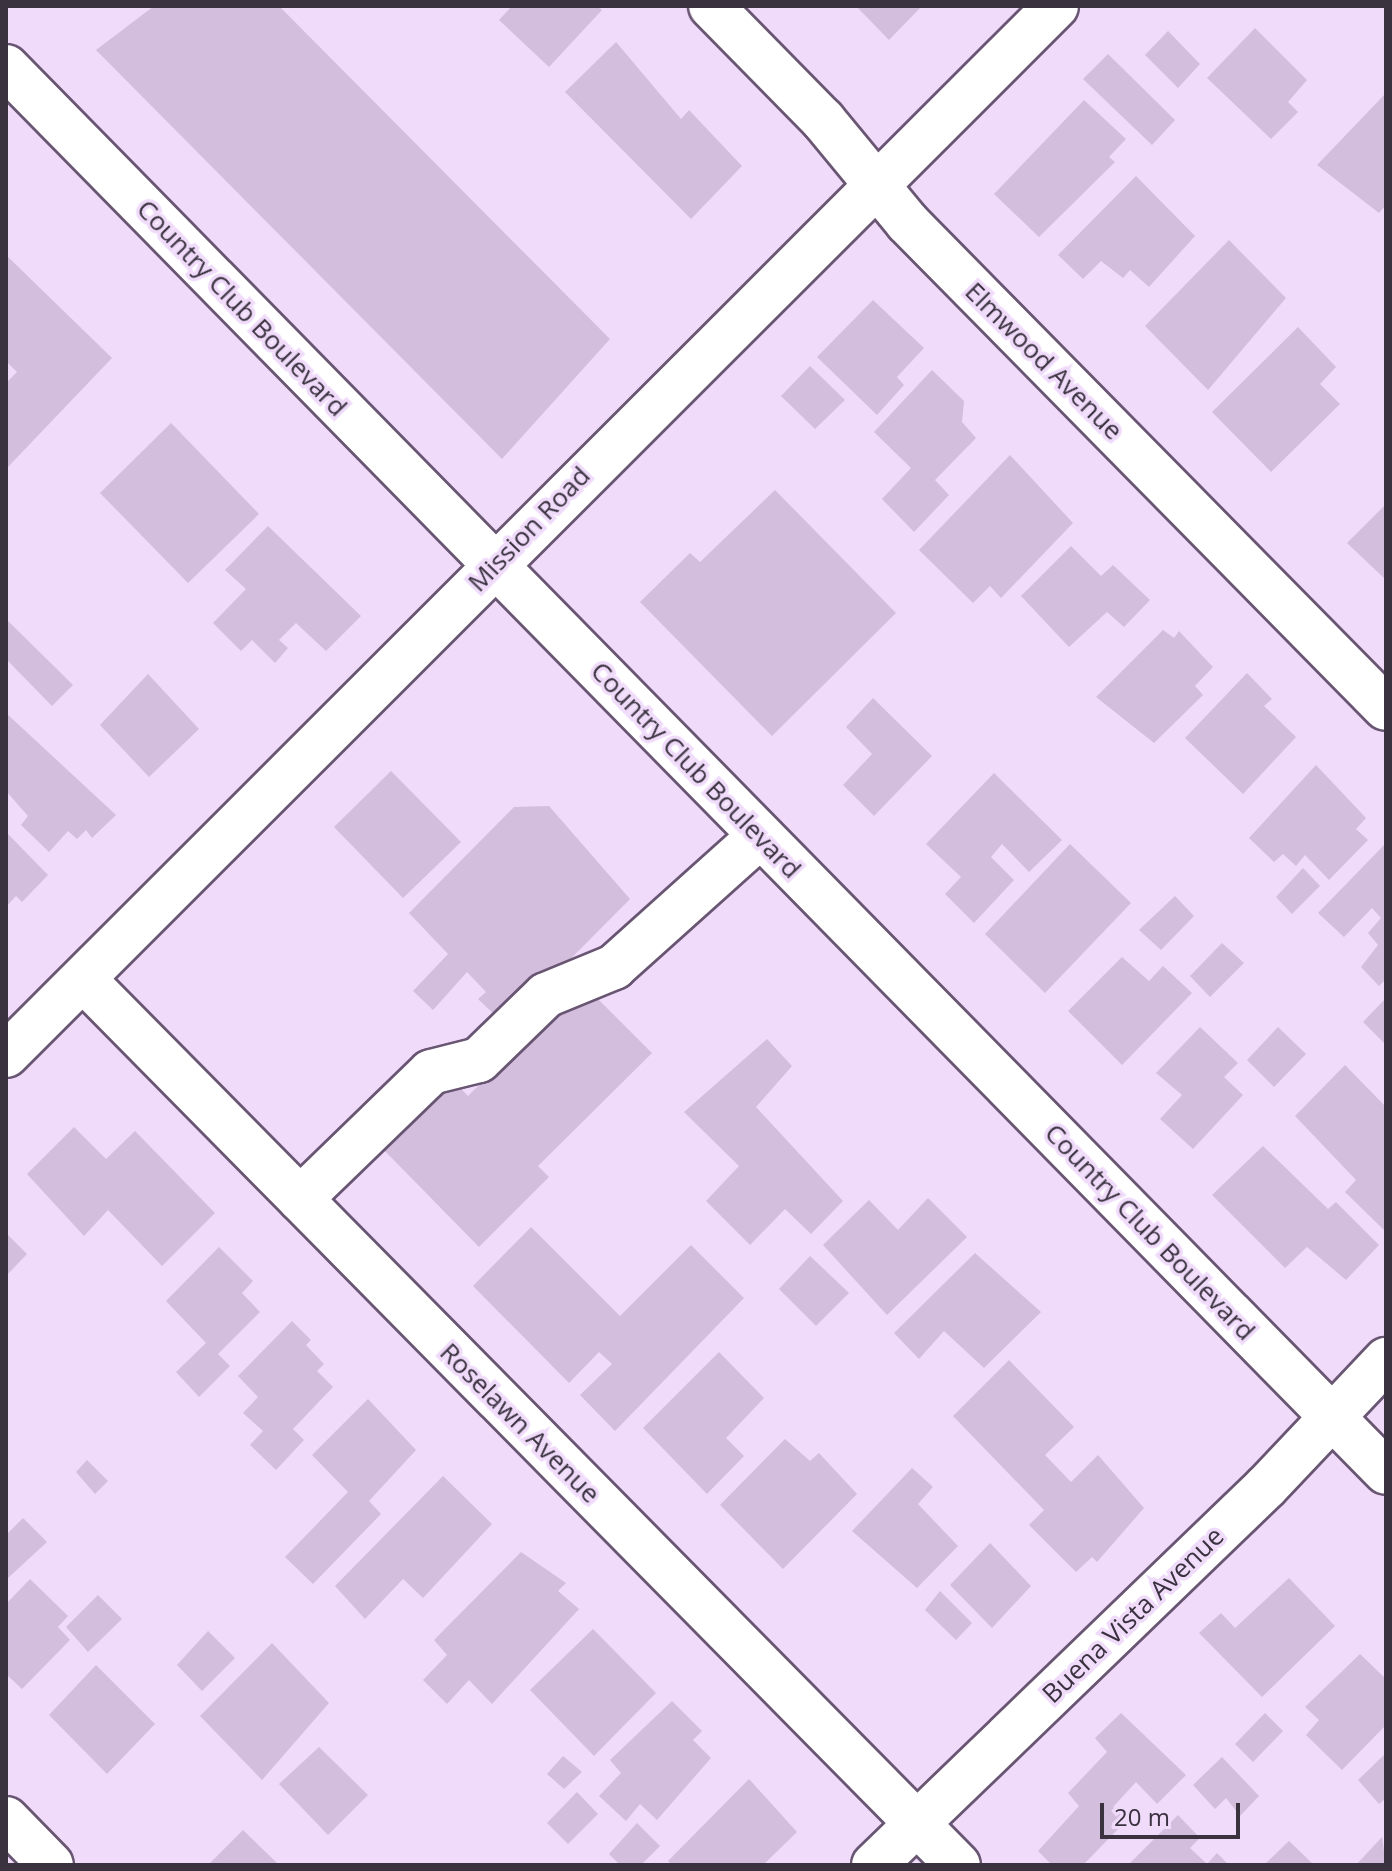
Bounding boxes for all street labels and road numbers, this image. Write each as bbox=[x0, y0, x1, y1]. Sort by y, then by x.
street label: Country Club Boulevard bbox=[131, 193, 353, 423]
street label: Elmwood Avenue bbox=[959, 276, 1129, 446]
street label: Mission Road bbox=[462, 460, 596, 598]
street label: Country Club Boulevard bbox=[585, 655, 807, 885]
street label: Country Club Boulevard bbox=[1039, 1117, 1261, 1347]
street label: Roselawn Avenue bbox=[434, 1337, 606, 1509]
street label: Buena Vista Avenue bbox=[1036, 1520, 1230, 1710]

